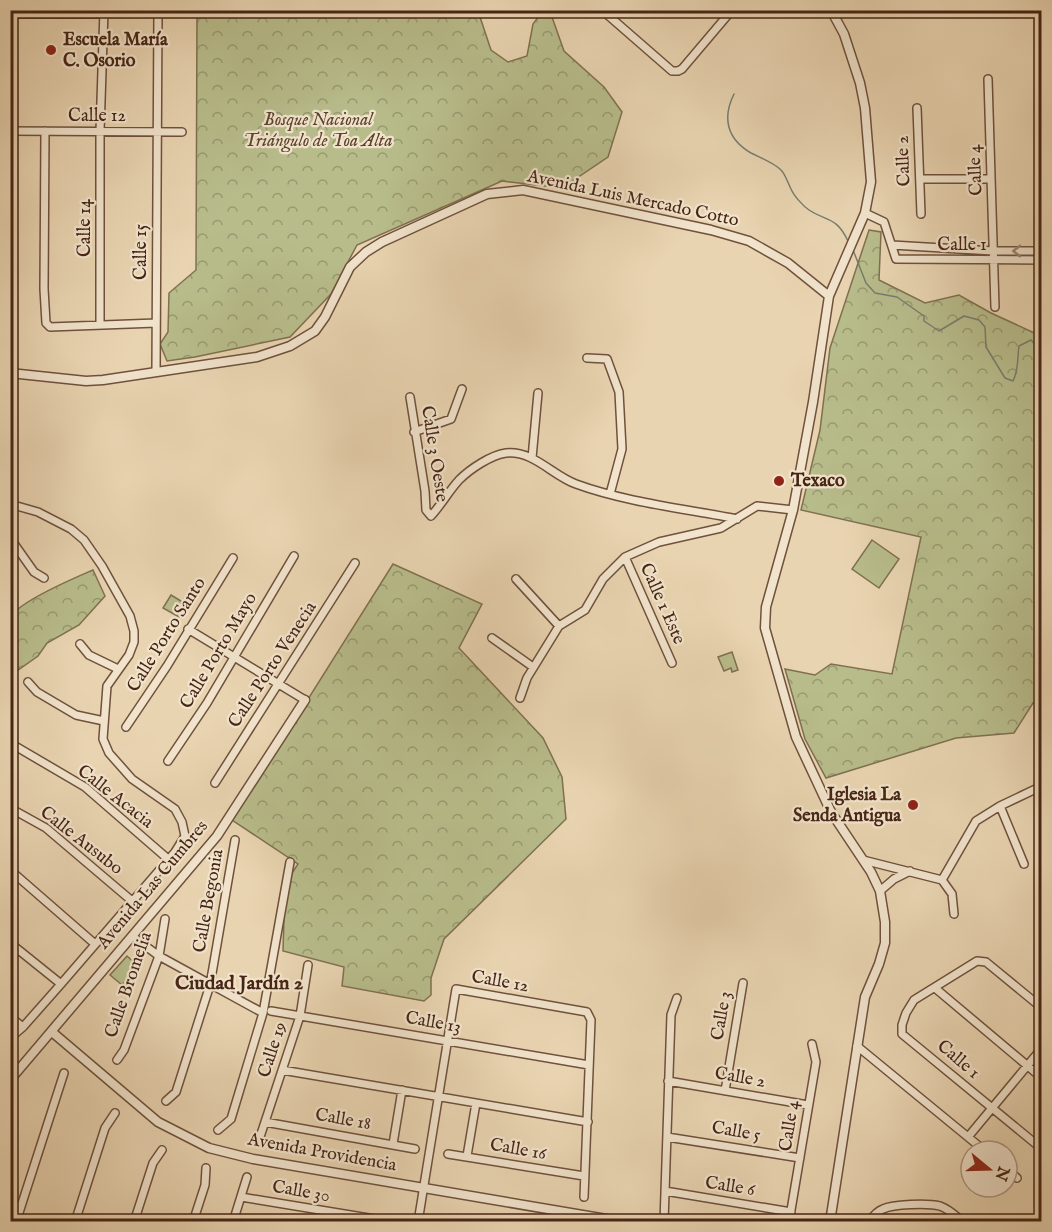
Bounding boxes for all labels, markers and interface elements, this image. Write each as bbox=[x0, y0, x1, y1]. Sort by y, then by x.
place label: Escuela María C. Osorio bbox=[63, 29, 169, 73]
marker: Escuela María C. Osorio bbox=[44, 43, 58, 57]
street label: Calle 12 bbox=[68, 105, 126, 128]
park label: Bosque Nacional Triángulo de Toa Alta bbox=[244, 109, 392, 153]
street label: Calle 2 bbox=[892, 135, 916, 187]
street label: Calle 4 bbox=[964, 144, 988, 196]
street label: Avenida Luis Mercado Cotto bbox=[524, 165, 741, 233]
street label: Calle 14 bbox=[74, 199, 97, 257]
street label: Calle 15 bbox=[130, 224, 153, 280]
street label: Calle 1 bbox=[937, 234, 987, 257]
one-way arrow bbox=[1013, 245, 1022, 257]
street label: Calle 3 Oeste bbox=[415, 404, 453, 504]
place label: Texaco bbox=[790, 470, 845, 493]
marker: Texaco bbox=[772, 474, 786, 488]
street label: Calle 1 Este bbox=[634, 560, 690, 648]
street label: Calle Porto Santo bbox=[123, 573, 212, 697]
street label: Calle Porto Mayo bbox=[175, 589, 263, 713]
street label: Calle Porto Venecia bbox=[224, 597, 323, 732]
street label: Calle Acacia bbox=[72, 760, 158, 834]
place label: Iglesia La Senda Antigua bbox=[793, 784, 902, 828]
marker: Iglesia La Senda Antigua bbox=[906, 798, 920, 812]
street label: Calle Ausubo bbox=[35, 801, 127, 881]
street label: Avenida Las Cumbres bbox=[92, 816, 214, 955]
street label: Calle Begonia bbox=[189, 847, 229, 954]
street label: Calle Bromelia bbox=[100, 929, 158, 1041]
street label: Calle 12 bbox=[470, 966, 530, 998]
district label: Ciudad Jardín 2 bbox=[175, 971, 304, 996]
street label: Calle 3 bbox=[706, 990, 738, 1042]
street label: Calle 13 bbox=[403, 1007, 463, 1039]
street label: Calle 19 bbox=[253, 1019, 293, 1081]
street label: Calle 1 bbox=[932, 1035, 984, 1085]
street label: Calle 2 bbox=[713, 1062, 767, 1094]
street label: Calle 4 bbox=[775, 1099, 805, 1153]
street label: Calle 18 bbox=[313, 1104, 373, 1136]
street label: Calle 5 bbox=[710, 1116, 763, 1148]
street label: Avenida Providencia bbox=[245, 1128, 398, 1177]
street label: Calle 16 bbox=[488, 1134, 548, 1166]
north arrow bbox=[959, 1139, 1019, 1199]
text: N bbox=[990, 1162, 1013, 1183]
street label: Calle 6 bbox=[703, 1172, 757, 1202]
street label: Calle 30 bbox=[270, 1176, 332, 1208]

